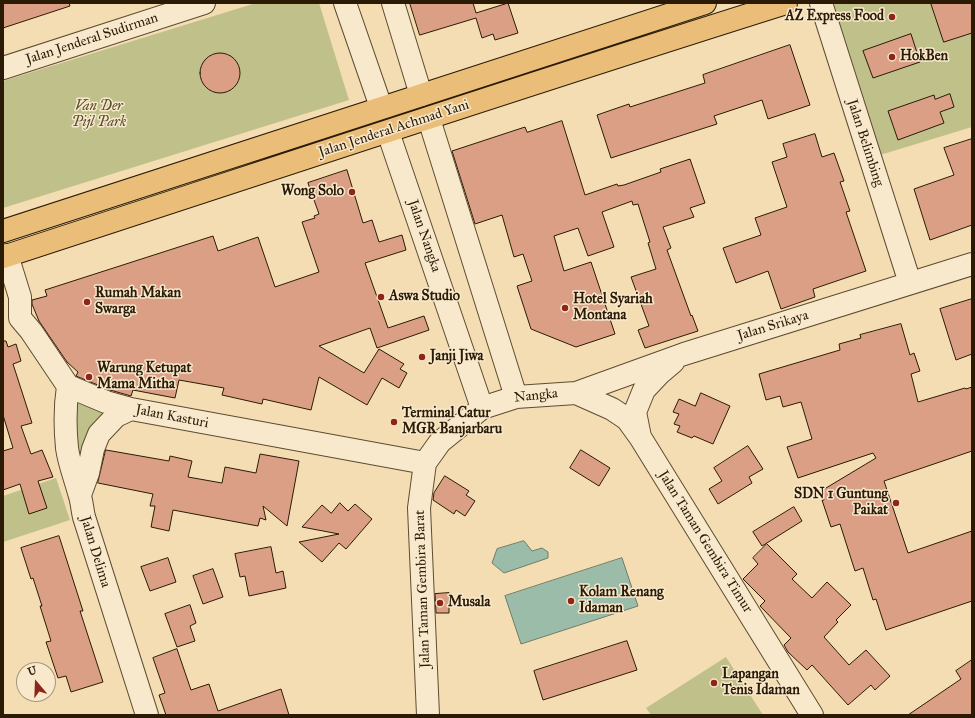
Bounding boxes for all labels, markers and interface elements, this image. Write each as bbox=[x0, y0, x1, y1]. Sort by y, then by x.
place label: AZ Express Food bbox=[785, 9, 884, 25]
street label: Jalan Jenderal Sudirman bbox=[24, 10, 160, 68]
marker: AZ Express Food bbox=[887, 12, 897, 22]
place label: HokBen bbox=[900, 49, 948, 65]
marker: HokBen bbox=[887, 52, 897, 62]
street label: Jalan Jenderal Achmad Yani bbox=[317, 97, 471, 161]
street label: Jalan Belimbing bbox=[843, 97, 887, 189]
park label: Van Der Pijl Park bbox=[72, 99, 126, 132]
place label: Wong Solo bbox=[281, 184, 344, 200]
marker: Wong Solo bbox=[347, 187, 357, 197]
street label: Jalan Nangka bbox=[404, 198, 444, 274]
place label: Rumah Makan Swarga bbox=[95, 286, 181, 318]
place label: Aswa Studio bbox=[389, 289, 460, 305]
marker: Aswa Studio bbox=[376, 292, 386, 302]
place label: Hotel Syariah Montana bbox=[573, 292, 653, 324]
marker: Rumah Makan Swarga bbox=[82, 297, 92, 307]
marker: Hotel Syariah Montana bbox=[560, 303, 570, 313]
street label: Jalan Srikaya bbox=[735, 307, 811, 345]
place label: Janji Jiwa bbox=[430, 349, 483, 365]
marker: Janji Jiwa bbox=[417, 352, 427, 362]
place label: Warung Ketupat Mama Mitha bbox=[97, 361, 191, 394]
marker: Warung Ketupat Mama Mitha bbox=[84, 372, 94, 382]
street label: Nangka bbox=[513, 385, 559, 407]
street label: Jalan Kasturi bbox=[134, 402, 210, 432]
place label: Terminal Catur MGR Banjarbaru bbox=[402, 406, 502, 438]
marker: Terminal Catur MGR Banjarbaru bbox=[389, 417, 399, 427]
street label: Jalan Taman Gembira Timur bbox=[654, 468, 756, 616]
place label: SDN 1 Guntung Paikat bbox=[794, 487, 888, 520]
marker: SDN 1 Guntung Paikat bbox=[891, 498, 901, 508]
street label: Jalan Taman Gembira Barat bbox=[412, 510, 434, 668]
street label: Jalan Delima bbox=[76, 514, 114, 590]
place label: Kolam Renang Idaman bbox=[579, 585, 664, 618]
place label: Musala bbox=[448, 595, 490, 611]
marker: Kolam Renang Idaman bbox=[566, 596, 576, 606]
marker: Musala bbox=[435, 598, 445, 608]
north arrow bbox=[16, 662, 56, 702]
text: U bbox=[26, 664, 38, 679]
place label: Lapangan Tenis Idaman bbox=[722, 667, 800, 700]
marker: Lapangan Tenis Idaman bbox=[709, 678, 719, 688]

